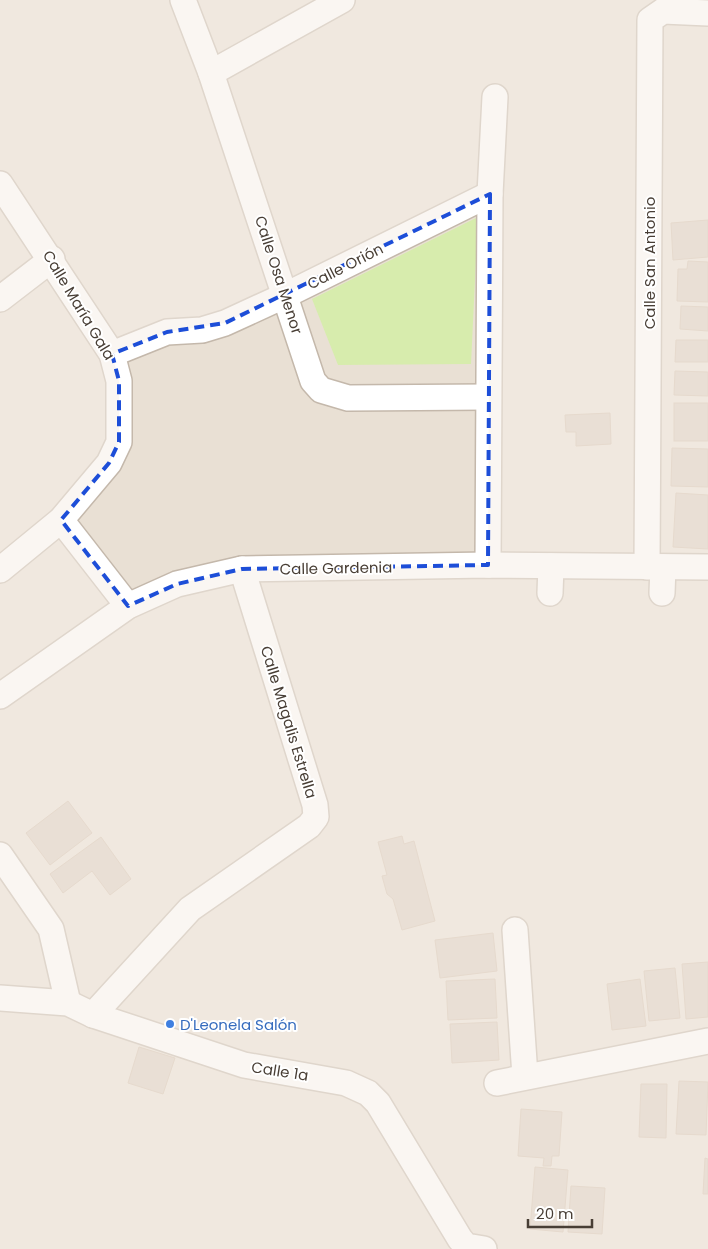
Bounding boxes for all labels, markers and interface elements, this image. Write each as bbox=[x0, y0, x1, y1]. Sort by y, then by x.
street label: Calle San Antonio bbox=[639, 197, 660, 329]
street label: Calle Osa Menor bbox=[250, 213, 308, 337]
street label: Calle Orión bbox=[303, 238, 387, 294]
street label: Calle María Gala bbox=[38, 246, 120, 364]
street label: Calle Gardenia bbox=[279, 557, 393, 579]
street label: Calle Magalis Estrella bbox=[256, 643, 322, 801]
place label: D'Leonela Salón bbox=[180, 1014, 297, 1035]
marker: D'Leonela Salón bbox=[164, 1018, 176, 1030]
street label: Calle 1a bbox=[250, 1056, 310, 1086]
scale bar bbox=[528, 1196, 592, 1228]
text: 20 m bbox=[536, 1203, 574, 1224]

